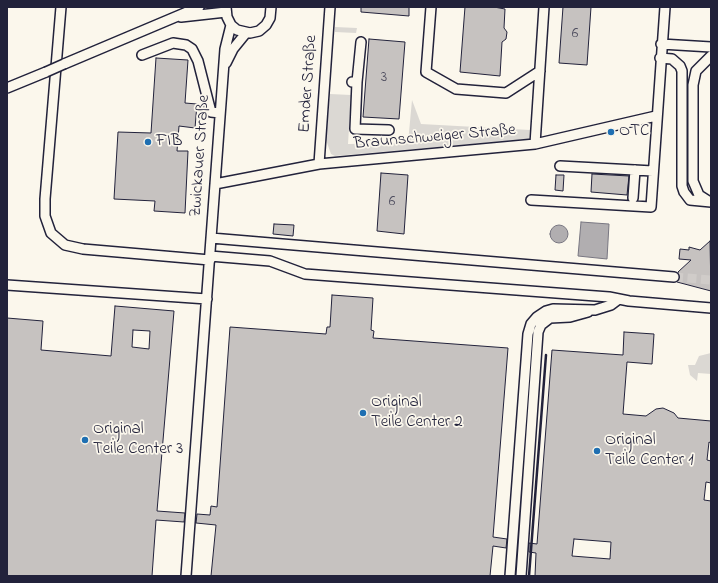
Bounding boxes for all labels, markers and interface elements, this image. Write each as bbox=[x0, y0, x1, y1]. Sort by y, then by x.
house number: 6 bbox=[572, 26, 578, 44]
street label: Emder Straße bbox=[295, 35, 323, 133]
house number: 3 bbox=[381, 70, 387, 88]
street label: Zwickauer Straße bbox=[187, 94, 215, 218]
street label: Braunschweiger Straße bbox=[353, 121, 517, 155]
place label: OTC bbox=[619, 122, 649, 142]
marker: OTC bbox=[606, 127, 616, 137]
place label: FIB bbox=[156, 132, 182, 152]
marker: FIB bbox=[143, 137, 153, 147]
house number: 6 bbox=[389, 194, 395, 212]
place label: Original Teile Center 2 bbox=[371, 393, 463, 433]
marker: Original Teile Center 2 bbox=[358, 408, 368, 418]
place label: Original Teile Center 3 bbox=[93, 420, 183, 460]
place label: Original Teile Center 1 bbox=[605, 431, 694, 471]
marker: Original Teile Center 3 bbox=[80, 435, 90, 445]
marker: Original Teile Center 1 bbox=[592, 446, 602, 456]

